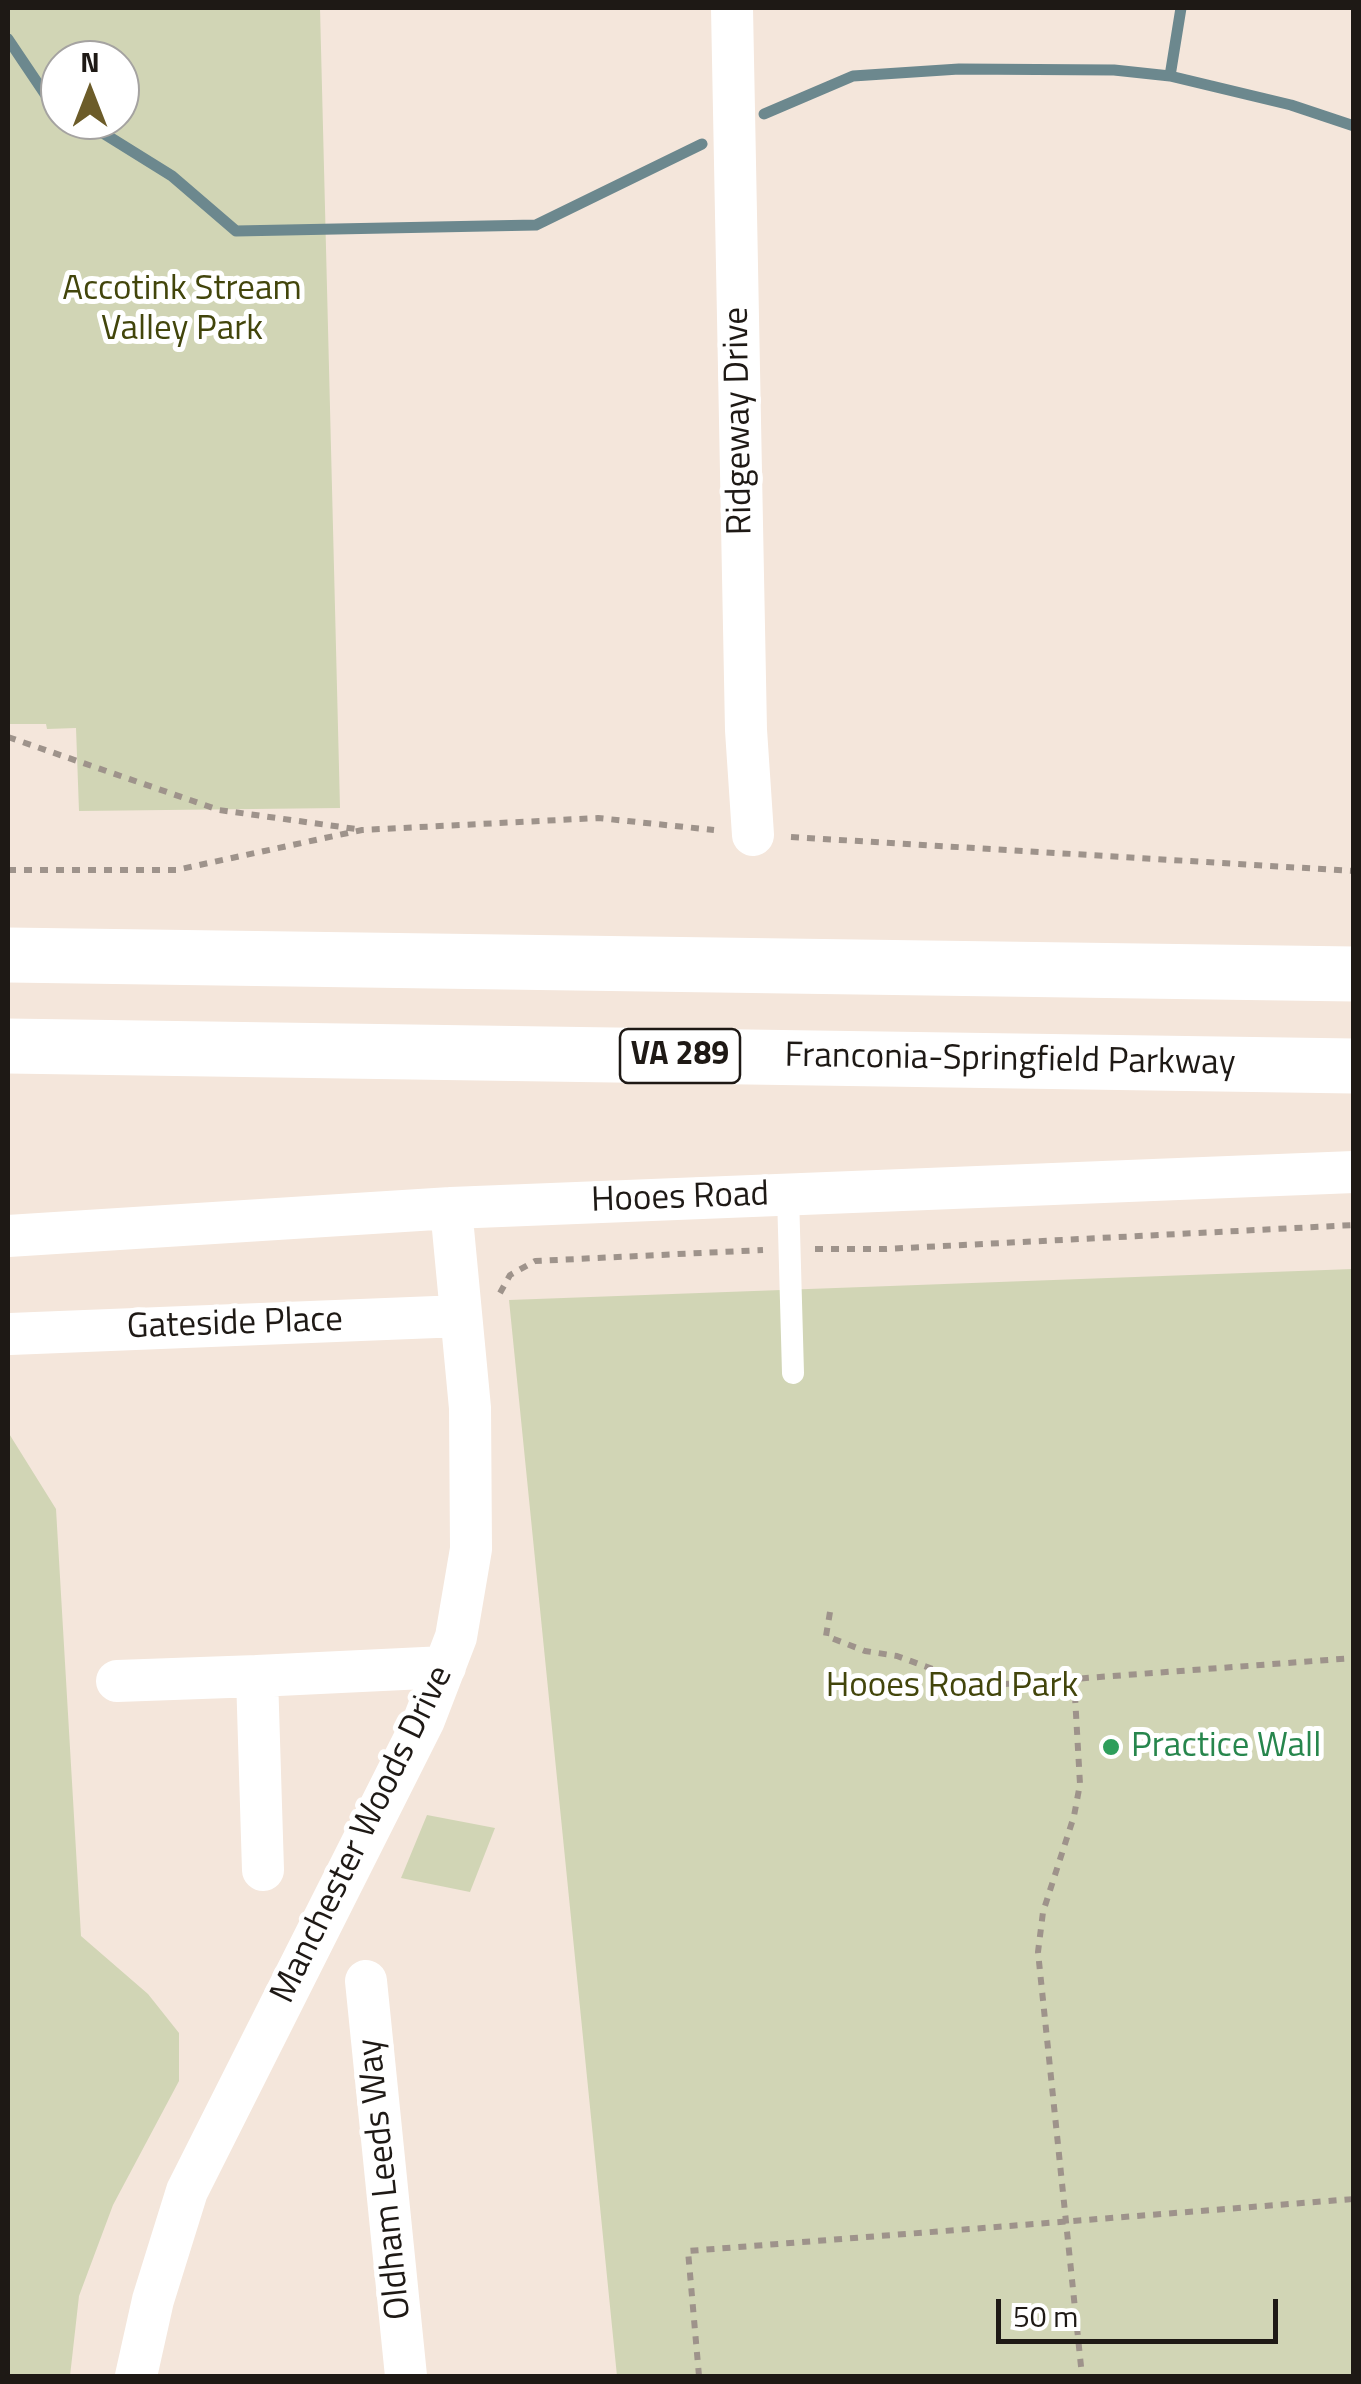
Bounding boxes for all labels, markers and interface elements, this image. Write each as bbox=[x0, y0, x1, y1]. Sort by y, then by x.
north arrow bbox=[40, 40, 140, 140]
text: N bbox=[80, 40, 100, 83]
park label: Accotink Stream Valley Park bbox=[62, 269, 302, 351]
street label: Ridgeway Drive bbox=[717, 307, 763, 535]
road number: VA 289 bbox=[620, 1029, 740, 1083]
street label: Franconia-Springfield Parkway bbox=[784, 1036, 1236, 1086]
street label: Hooes Road bbox=[590, 1175, 770, 1223]
street label: Gateside Place bbox=[126, 1300, 344, 1350]
street label: Manchester Woods Drive bbox=[263, 1660, 463, 2010]
park label: Hooes Road Park bbox=[826, 1666, 1078, 1708]
place label: Practice Wall bbox=[1131, 1726, 1321, 1768]
marker: Practice Wall bbox=[1100, 1736, 1122, 1758]
street label: Oldham Leeds Way bbox=[350, 2036, 422, 2322]
scale bar bbox=[1001, 2279, 1284, 2341]
text: 50 m bbox=[1013, 2293, 1078, 2339]

